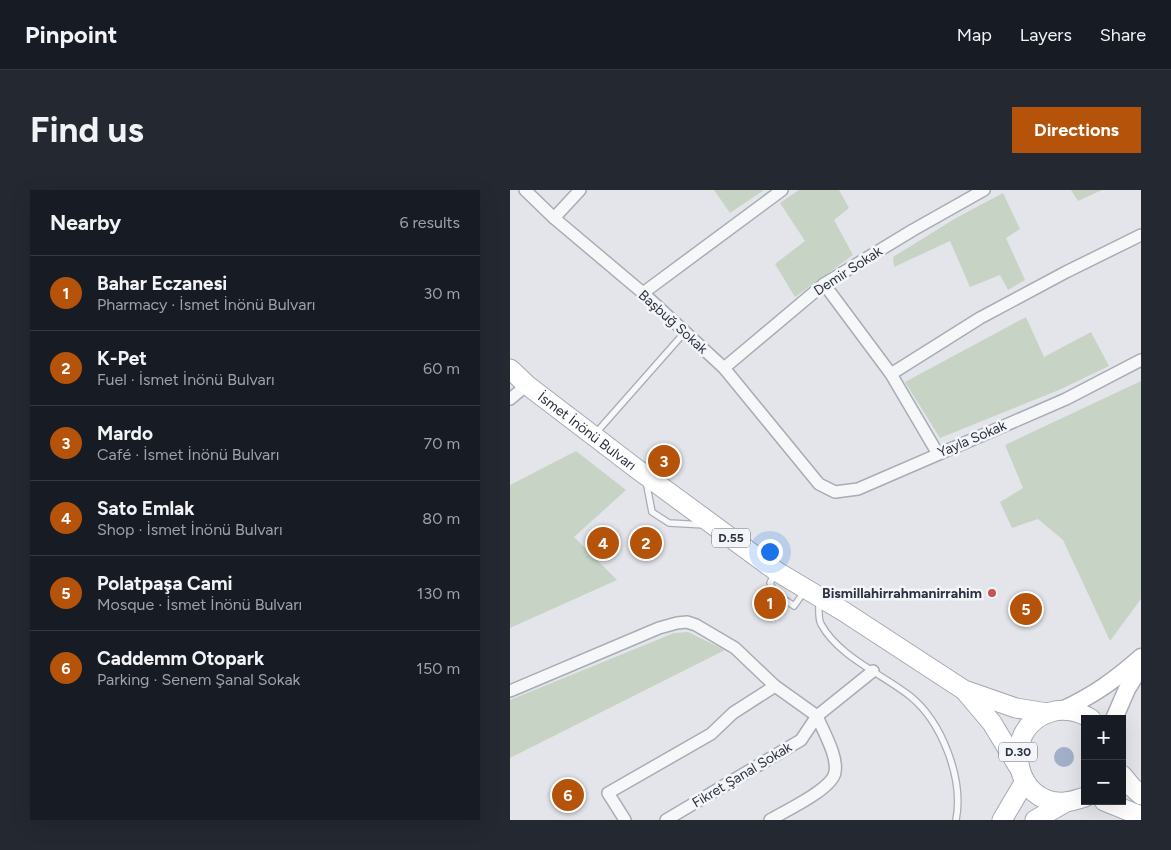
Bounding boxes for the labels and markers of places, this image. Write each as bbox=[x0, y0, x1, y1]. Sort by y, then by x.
pin: 3 bbox=[648, 442, 680, 480]
pin: 4 bbox=[587, 524, 619, 562]
pin: 2 bbox=[630, 524, 662, 562]
pin: 1 bbox=[754, 584, 786, 622]
place label: Bismillahirrahmanirrahim bbox=[822, 585, 982, 602]
marker: Bismillahirrahmanirrahim bbox=[986, 587, 998, 599]
pin: 5 bbox=[1010, 590, 1042, 628]
pin: 6 bbox=[552, 776, 584, 814]

